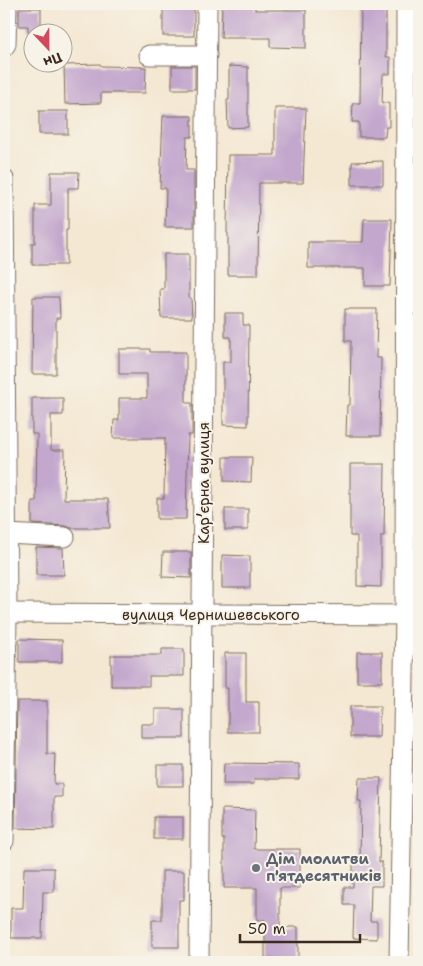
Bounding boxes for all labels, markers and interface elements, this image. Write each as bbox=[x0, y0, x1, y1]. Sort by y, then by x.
north arrow bbox=[22, 22, 72, 72]
text: Пн bbox=[41, 48, 65, 72]
street label: Карʼєрна вулиця bbox=[194, 422, 214, 544]
street label: вулиця Чернишевського bbox=[122, 605, 300, 625]
place label: Дім молитви п'ятдесятників bbox=[266, 849, 381, 886]
marker: Дім молитви п'ятдесятників bbox=[250, 862, 262, 874]
scale bar bbox=[240, 911, 360, 943]
text: 50 m bbox=[248, 919, 286, 939]

